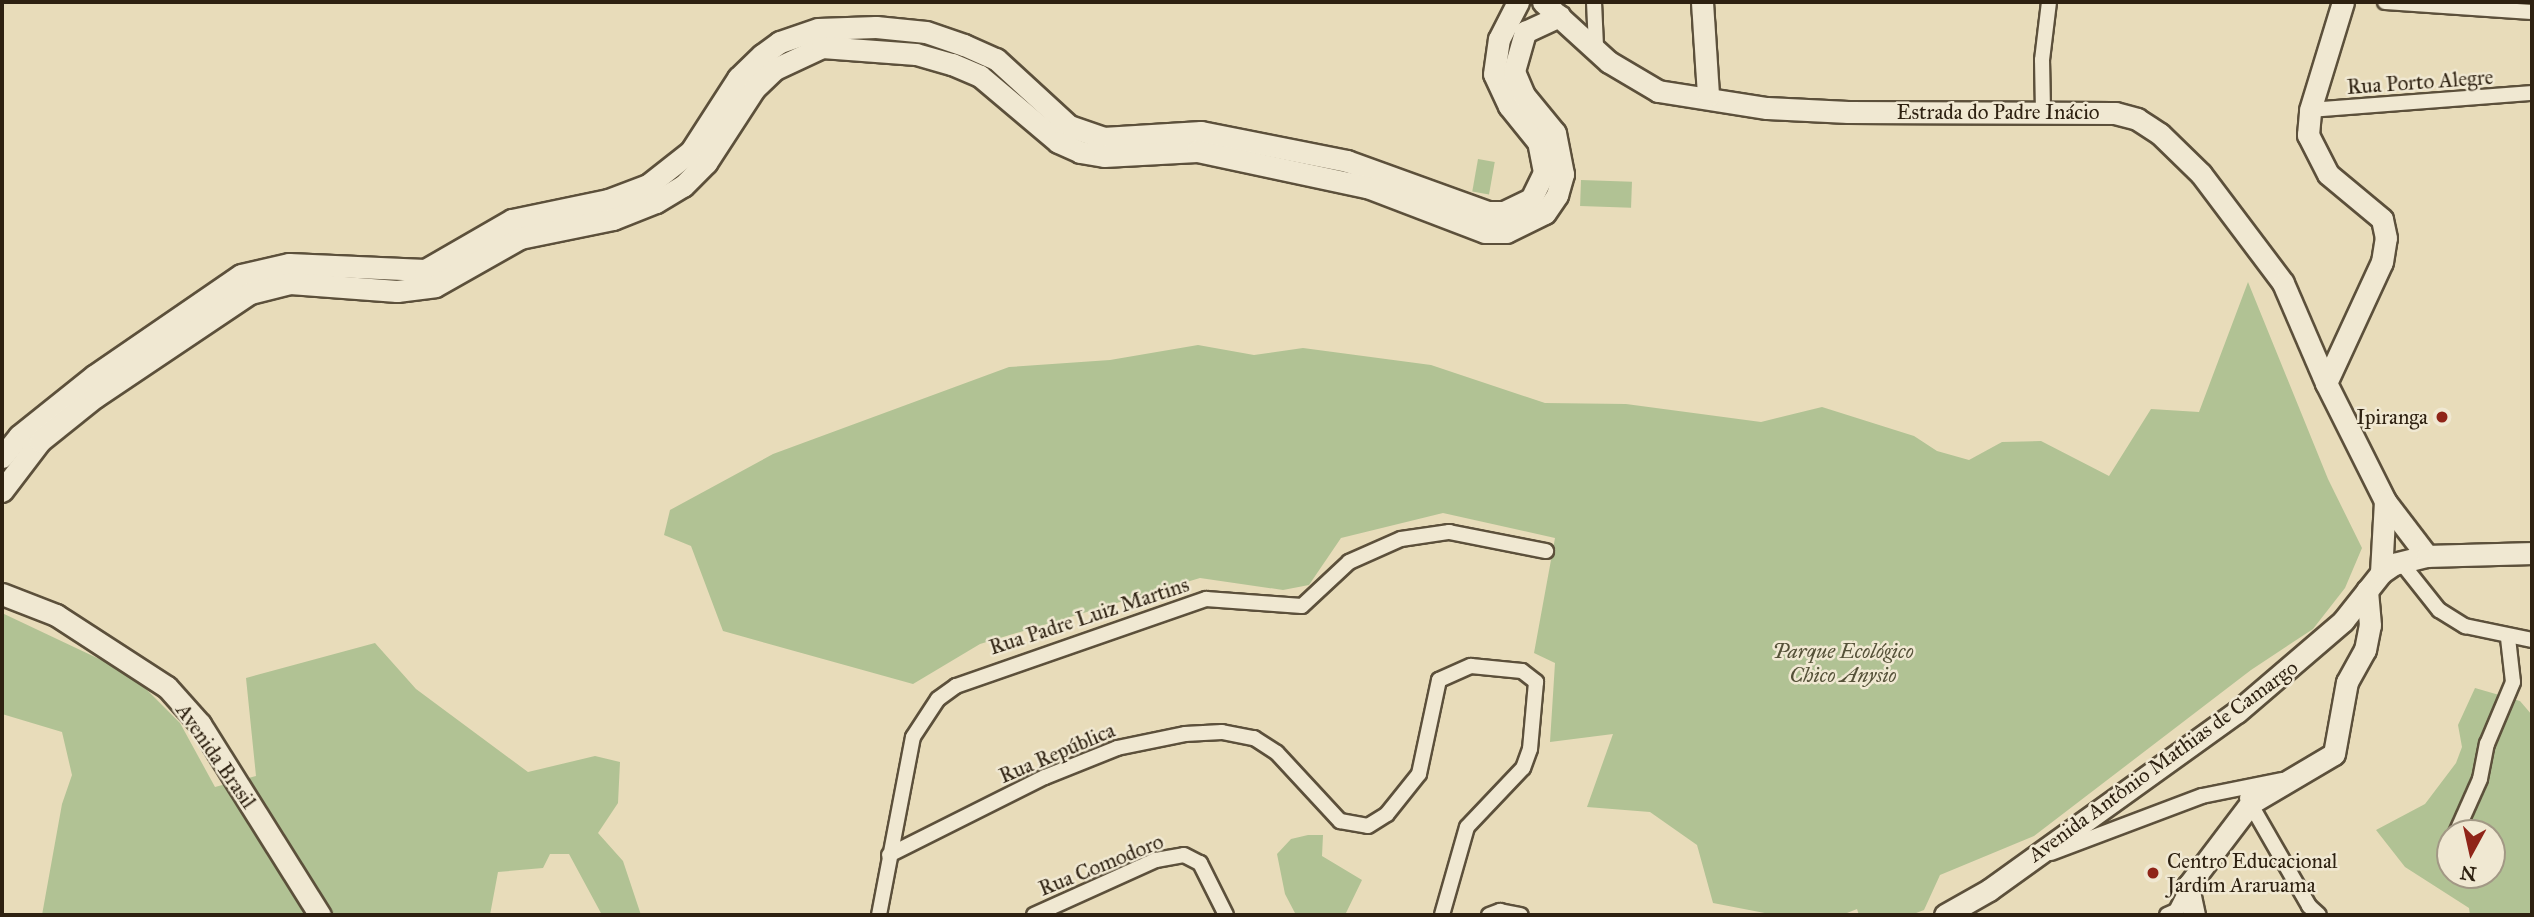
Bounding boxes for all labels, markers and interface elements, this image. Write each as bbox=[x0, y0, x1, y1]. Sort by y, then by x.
street label: Rua Porto Alegre bbox=[2346, 64, 2494, 100]
street label: Estrada do Padre Inácio bbox=[1896, 99, 2100, 125]
place label: Ipiranga bbox=[2356, 404, 2428, 430]
marker: Ipiranga bbox=[2434, 409, 2450, 425]
street label: Rua Padre Luiz Martins bbox=[986, 572, 1192, 660]
park label: Parque Ecológico Chico Anysio bbox=[1772, 638, 1914, 688]
street label: Avenida Antônio Mathias de Camargo bbox=[2023, 655, 2303, 867]
street label: Avenida Brasil bbox=[171, 699, 261, 813]
street label: Rua República bbox=[995, 717, 1119, 789]
north arrow bbox=[2436, 819, 2506, 889]
street label: Rua Comodoro bbox=[1035, 829, 1167, 901]
place label: Centro Educacional Jardim Araruama bbox=[2167, 848, 2337, 898]
text: N bbox=[2459, 861, 2478, 886]
marker: Centro Educacional Jardim Araruama bbox=[2145, 865, 2161, 881]

